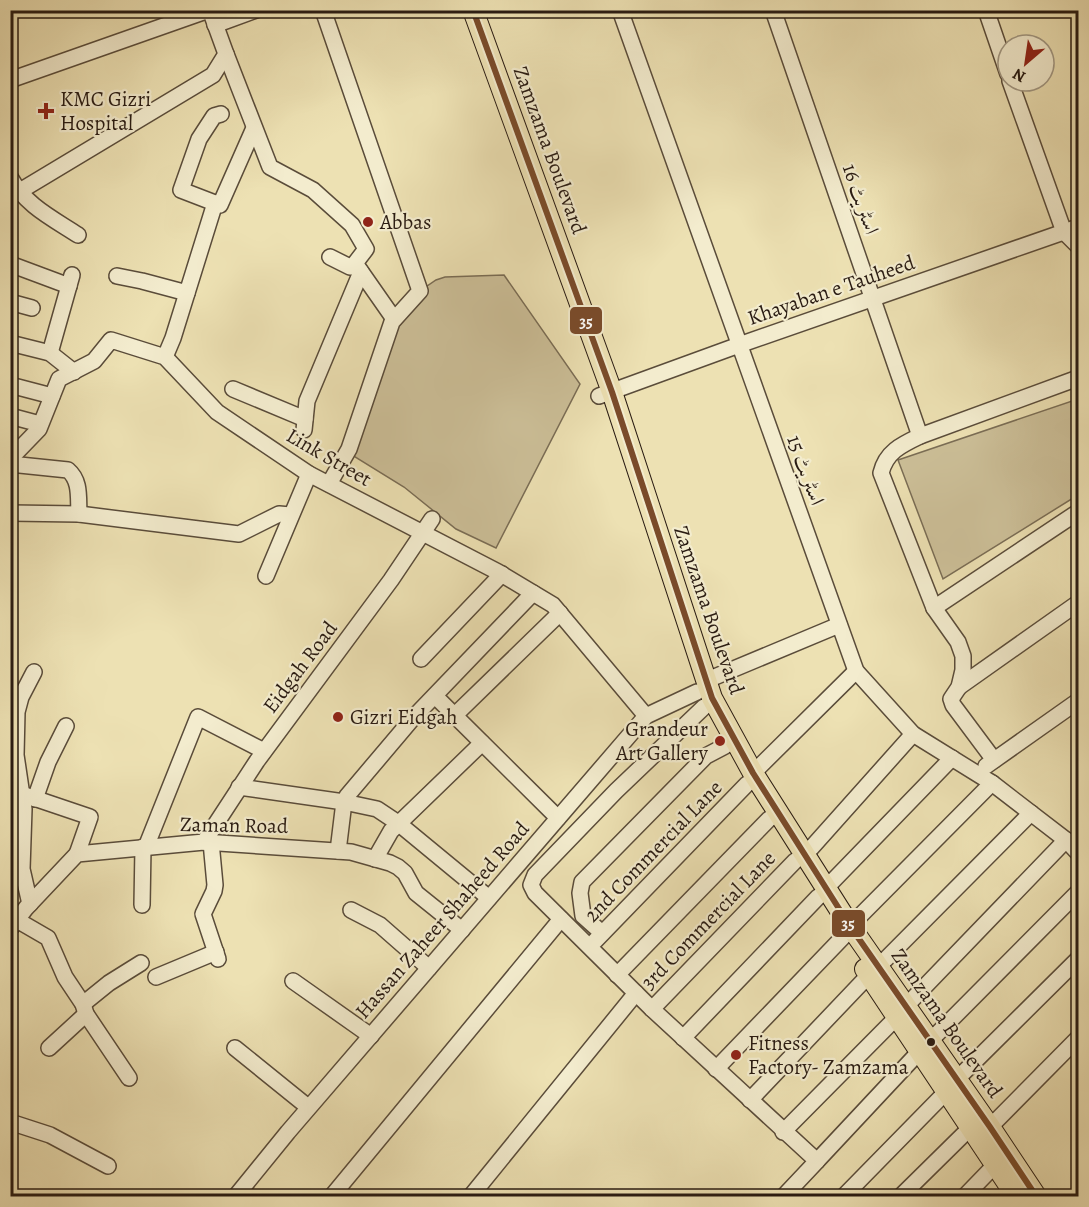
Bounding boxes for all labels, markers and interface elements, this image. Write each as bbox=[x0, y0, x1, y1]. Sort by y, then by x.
north arrow bbox=[996, 33, 1056, 93]
street label: Zamzama Boulevard bbox=[507, 62, 594, 238]
text: N bbox=[1008, 63, 1030, 88]
place label: KMC Gizri Hospital bbox=[60, 85, 151, 137]
marker: KMC Gizri Hospital bbox=[37, 102, 55, 120]
street label: اسٹریٹ 16 bbox=[836, 160, 886, 238]
place label: Abbas bbox=[379, 208, 431, 236]
marker: Abbas bbox=[361, 215, 375, 229]
street label: Khayaban e Tauheed bbox=[744, 248, 919, 332]
line badge: 35 bbox=[569, 306, 603, 335]
text: 35 bbox=[579, 311, 593, 333]
street label: Link Street bbox=[281, 421, 377, 493]
street label: اسٹریٹ 15 bbox=[780, 431, 832, 509]
street label: Zamzama Boulevard bbox=[667, 522, 751, 699]
street label: Eidgah Road bbox=[256, 615, 344, 719]
place label: Gizri Eidgah bbox=[350, 703, 458, 731]
marker: Gizri Eidgah bbox=[331, 710, 345, 724]
place label: Grandeur Art Gallery bbox=[615, 715, 709, 767]
marker: Grandeur Art Gallery bbox=[713, 734, 727, 748]
street label: 2nd Commercial Lane bbox=[578, 774, 728, 928]
street label: Zaman Road bbox=[180, 810, 289, 840]
street label: Hassan Zaheer Shaheed Road bbox=[349, 815, 536, 1025]
street label: 3rd Commercial Lane bbox=[634, 845, 782, 995]
line badge: 35 bbox=[831, 909, 866, 938]
text: 35 bbox=[841, 913, 855, 935]
street label: Zamzama Boulevard bbox=[885, 943, 1010, 1104]
place label: Fitness Factory- Zamzama bbox=[748, 1029, 909, 1081]
unlabelled marker bbox=[925, 1036, 937, 1048]
marker: Fitness Factory- Zamzama bbox=[729, 1048, 743, 1062]

